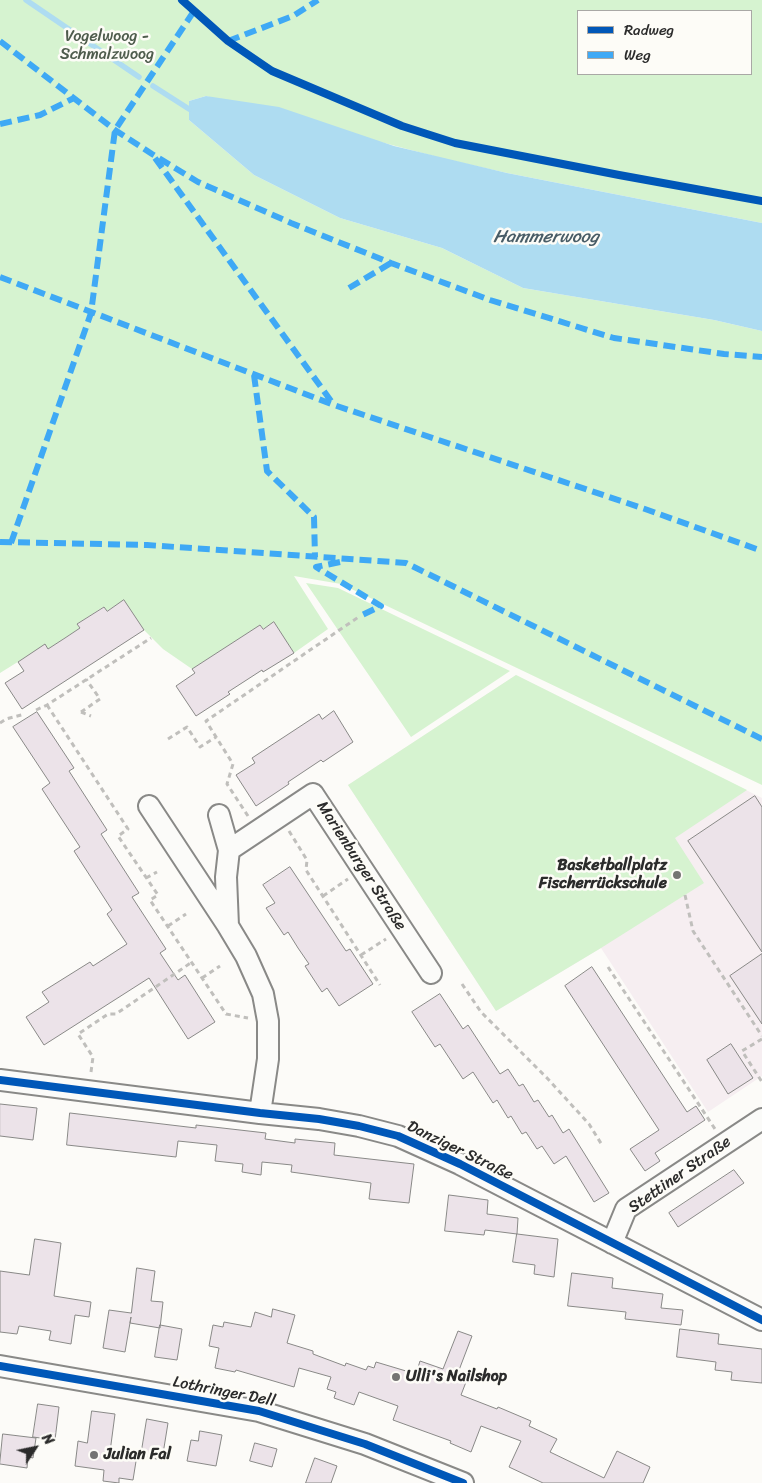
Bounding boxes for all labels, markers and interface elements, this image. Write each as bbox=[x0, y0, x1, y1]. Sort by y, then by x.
legend bbox=[577, 10, 752, 75]
text: Radweg bbox=[624, 17, 674, 43]
park label: Vogelwoog - Schmalzwoog bbox=[60, 27, 154, 65]
text: Weg bbox=[624, 42, 651, 68]
water label: Hammerwoog bbox=[493, 226, 599, 248]
street label: Marienburger Straße bbox=[312, 798, 410, 934]
place label: Basketballplatz Fischerrückschule bbox=[539, 856, 667, 894]
marker: Basketballplatz Fischerrückschule bbox=[671, 869, 683, 881]
street label: Danziger Straße bbox=[404, 1117, 516, 1185]
street label: Stettiner Straße bbox=[625, 1132, 735, 1218]
place label: Ulli's Nailshop bbox=[406, 1367, 507, 1387]
marker: Ulli's Nailshop bbox=[390, 1371, 402, 1383]
street label: Lothringer Dell bbox=[171, 1373, 277, 1411]
north arrow bbox=[10, 1423, 60, 1473]
text: N bbox=[35, 1428, 61, 1450]
place label: Julian Fal bbox=[104, 1445, 171, 1465]
marker: Julian Fal bbox=[88, 1449, 100, 1461]

